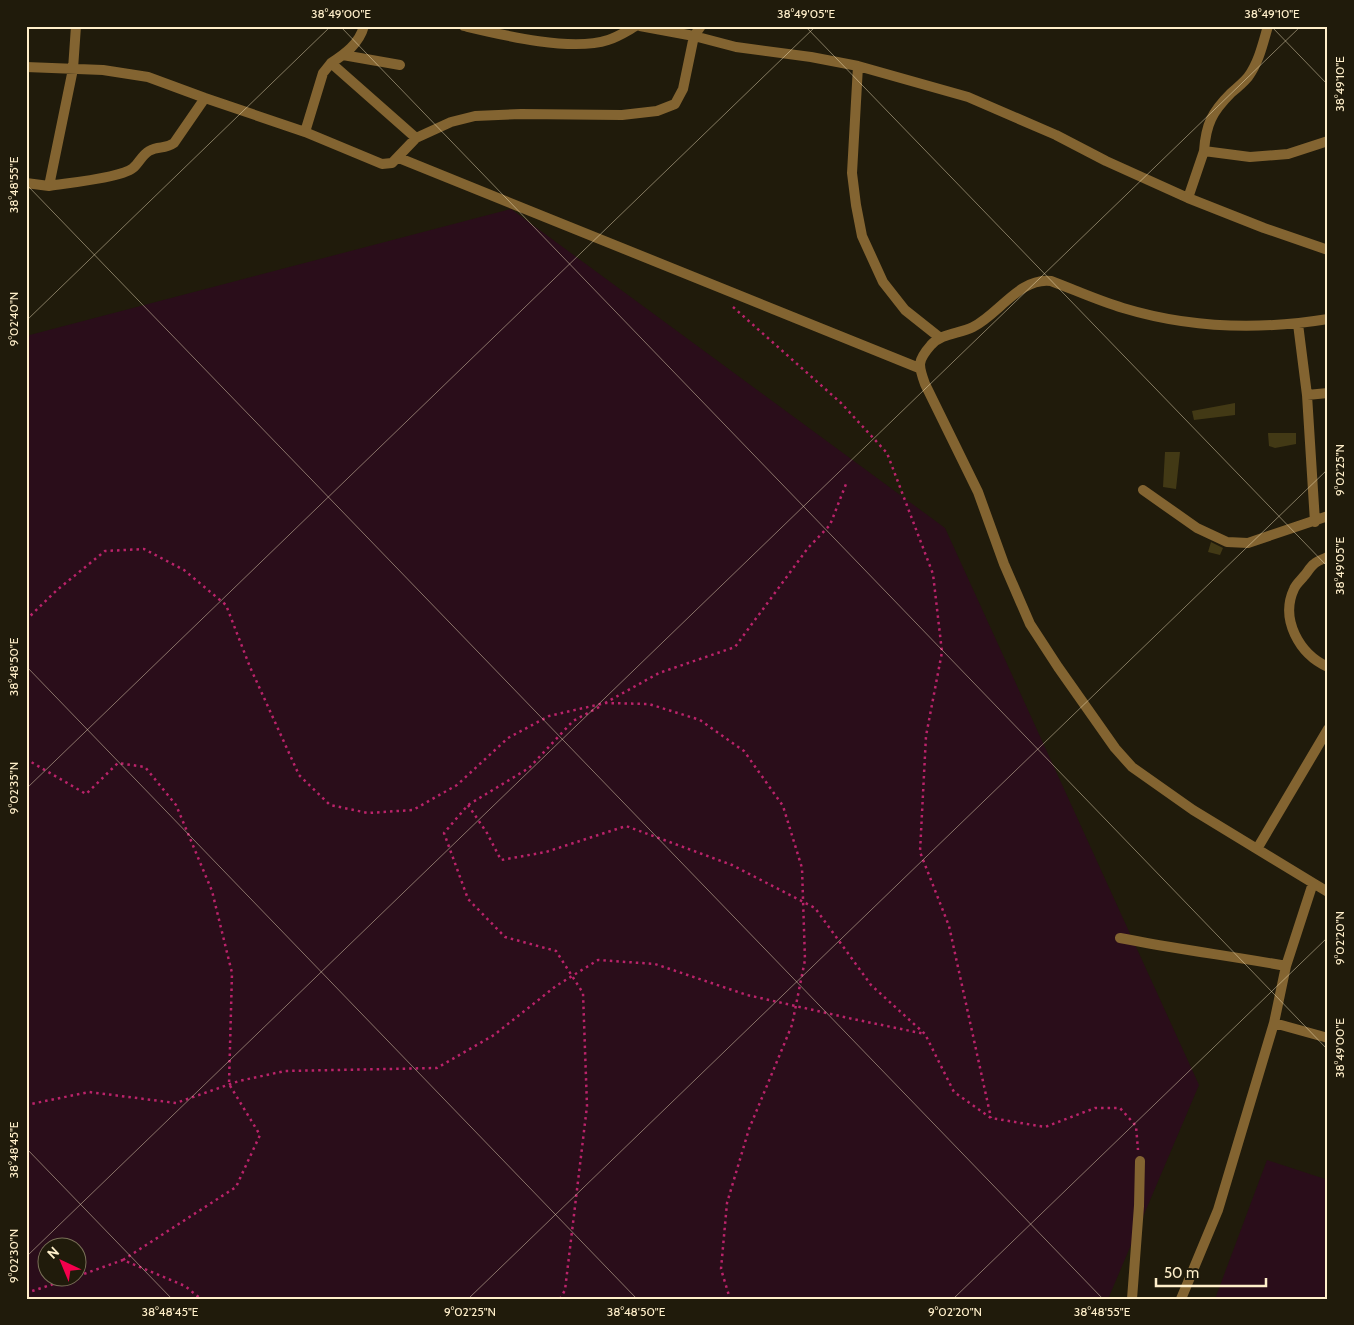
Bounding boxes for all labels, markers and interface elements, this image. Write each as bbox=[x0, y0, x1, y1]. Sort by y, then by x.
text: 38°49'00"E bbox=[311, 6, 371, 21]
text: 38°49'05"E bbox=[777, 6, 835, 21]
text: 38°49'10"E bbox=[1244, 6, 1300, 21]
text: 38°49'10"E bbox=[1332, 56, 1347, 112]
text: 38°48'55"E bbox=[6, 156, 21, 213]
text: 9°02'40"N bbox=[6, 292, 21, 346]
text: 9°02'25"N bbox=[1332, 444, 1347, 496]
text: 38°49'05"E bbox=[1332, 537, 1347, 595]
text: 38°48'50"E bbox=[6, 637, 21, 696]
text: 9°02'35"N bbox=[6, 762, 21, 814]
text: 9°02'20"N bbox=[1332, 911, 1347, 965]
text: 38°49'00"E bbox=[1332, 1018, 1347, 1078]
text: 38°48'45"E bbox=[6, 1121, 21, 1178]
text: 9°02'30"N bbox=[6, 1229, 21, 1283]
north arrow bbox=[38, 1238, 88, 1288]
text: N bbox=[43, 1243, 63, 1263]
scale bar bbox=[1156, 1255, 1266, 1287]
text: 50 m bbox=[1164, 1264, 1199, 1282]
text: 38°48'45"E bbox=[142, 1304, 199, 1319]
text: 9°02'25"N bbox=[444, 1304, 496, 1319]
text: 38°48'50"E bbox=[607, 1304, 666, 1319]
text: 9°02'20"N bbox=[928, 1304, 982, 1319]
text: 38°48'55"E bbox=[1074, 1304, 1131, 1319]

